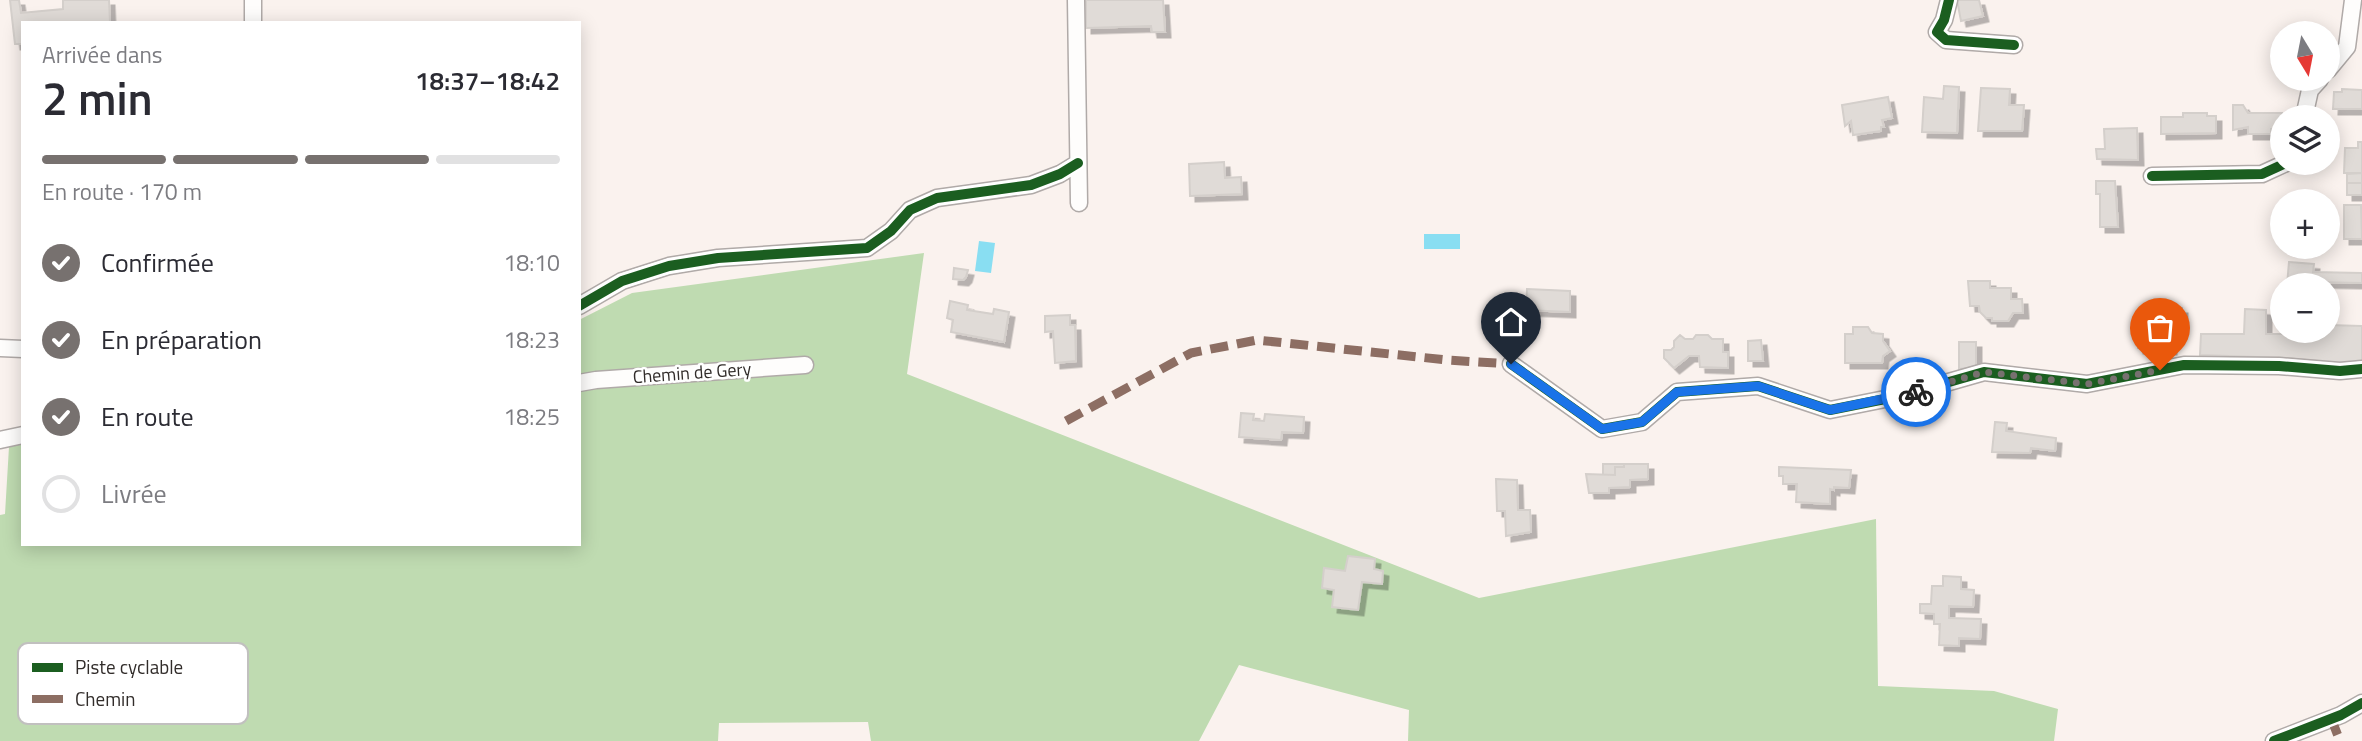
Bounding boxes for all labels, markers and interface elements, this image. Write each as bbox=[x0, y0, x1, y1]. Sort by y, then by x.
north arrow bbox=[2270, 21, 2340, 91]
map controls bbox=[2270, 21, 2340, 343]
text: Arrivée dans bbox=[42, 37, 163, 72]
text: 18:37–18:42 bbox=[415, 61, 560, 100]
text: 2 min bbox=[42, 63, 153, 133]
button: layers bbox=[2270, 105, 2340, 175]
text: En route · 170 m bbox=[42, 174, 202, 209]
button: + bbox=[2270, 189, 2340, 259]
text: Confirmée bbox=[101, 243, 214, 282]
icon: check bbox=[42, 244, 80, 282]
text: 18:10 bbox=[503, 245, 560, 280]
button: − bbox=[2270, 273, 2340, 343]
pin bbox=[1481, 292, 1541, 364]
pin bbox=[2130, 298, 2190, 370]
icon: home bbox=[1492, 303, 1530, 341]
icon: bag bbox=[2141, 309, 2179, 347]
text: En préparation bbox=[101, 320, 262, 359]
icon: check bbox=[42, 321, 80, 359]
text: 18:23 bbox=[503, 322, 560, 357]
street label: Chemin de Gery bbox=[632, 355, 752, 390]
courier bbox=[1881, 357, 1951, 427]
icon: bike bbox=[1897, 373, 1935, 411]
text: En route bbox=[101, 397, 194, 436]
icon: check bbox=[42, 398, 80, 436]
text: 18:25 bbox=[503, 399, 560, 434]
text: Livrée bbox=[101, 474, 167, 513]
legend bbox=[18, 643, 248, 724]
text: Piste cyclable bbox=[75, 652, 183, 681]
text: Chemin bbox=[75, 684, 135, 713]

